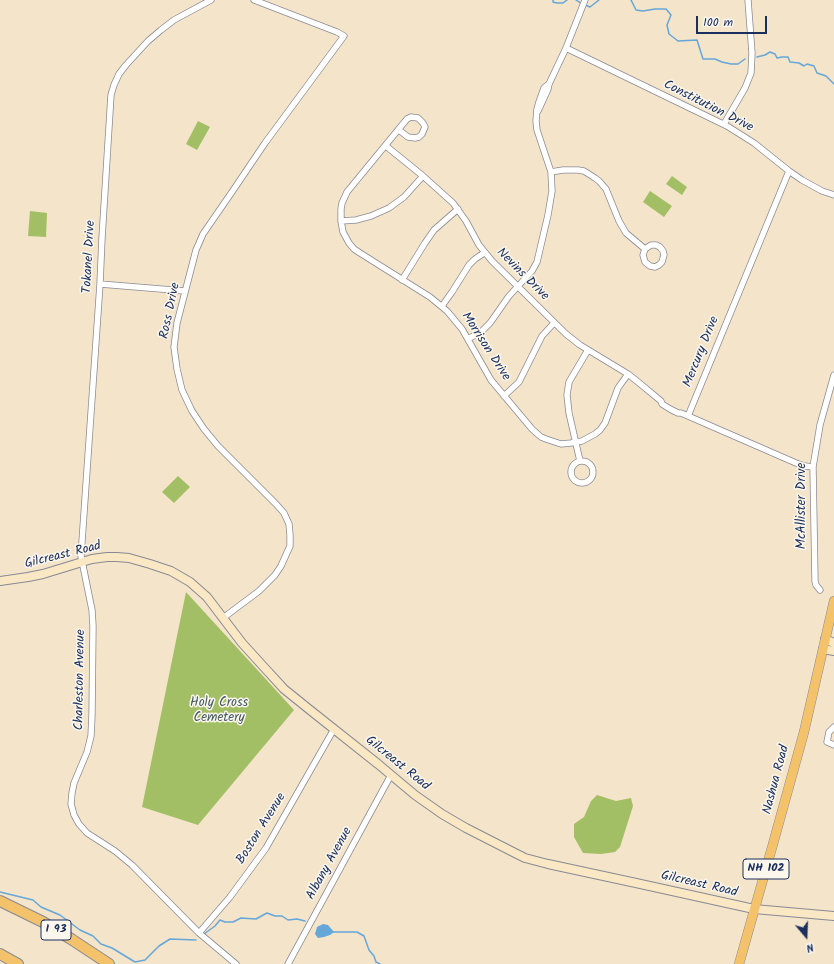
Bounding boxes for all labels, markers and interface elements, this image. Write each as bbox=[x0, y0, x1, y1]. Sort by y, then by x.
scale bar bbox=[698, 8, 769, 34]
text: 100 m bbox=[703, 13, 733, 32]
street label: Constitution Drive bbox=[660, 78, 756, 136]
street label: Tokanel Drive bbox=[80, 220, 100, 294]
street label: Nevins Drive bbox=[492, 245, 552, 305]
street label: Ross Drive bbox=[157, 282, 185, 340]
street label: Morrison Drive bbox=[457, 310, 513, 384]
street label: Mercury Drive bbox=[681, 314, 723, 390]
street label: McAllister Drive bbox=[795, 463, 811, 549]
street label: Gilcreast Road bbox=[23, 539, 103, 573]
street label: Charleston Avenue bbox=[72, 629, 90, 731]
park label: Holy Cross Cemetery bbox=[190, 696, 248, 727]
street label: Gilcreast Road bbox=[362, 733, 432, 795]
street label: Nashua Road bbox=[760, 744, 794, 816]
street label: Boston Avenue bbox=[234, 791, 290, 867]
street label: Albany Avenue bbox=[304, 825, 356, 903]
road number: NH 102 bbox=[743, 859, 789, 879]
street label: Gilcreast Road bbox=[659, 869, 739, 901]
north arrow bbox=[786, 916, 826, 956]
road number: I 93 bbox=[41, 920, 71, 940]
text: N bbox=[804, 938, 816, 957]

